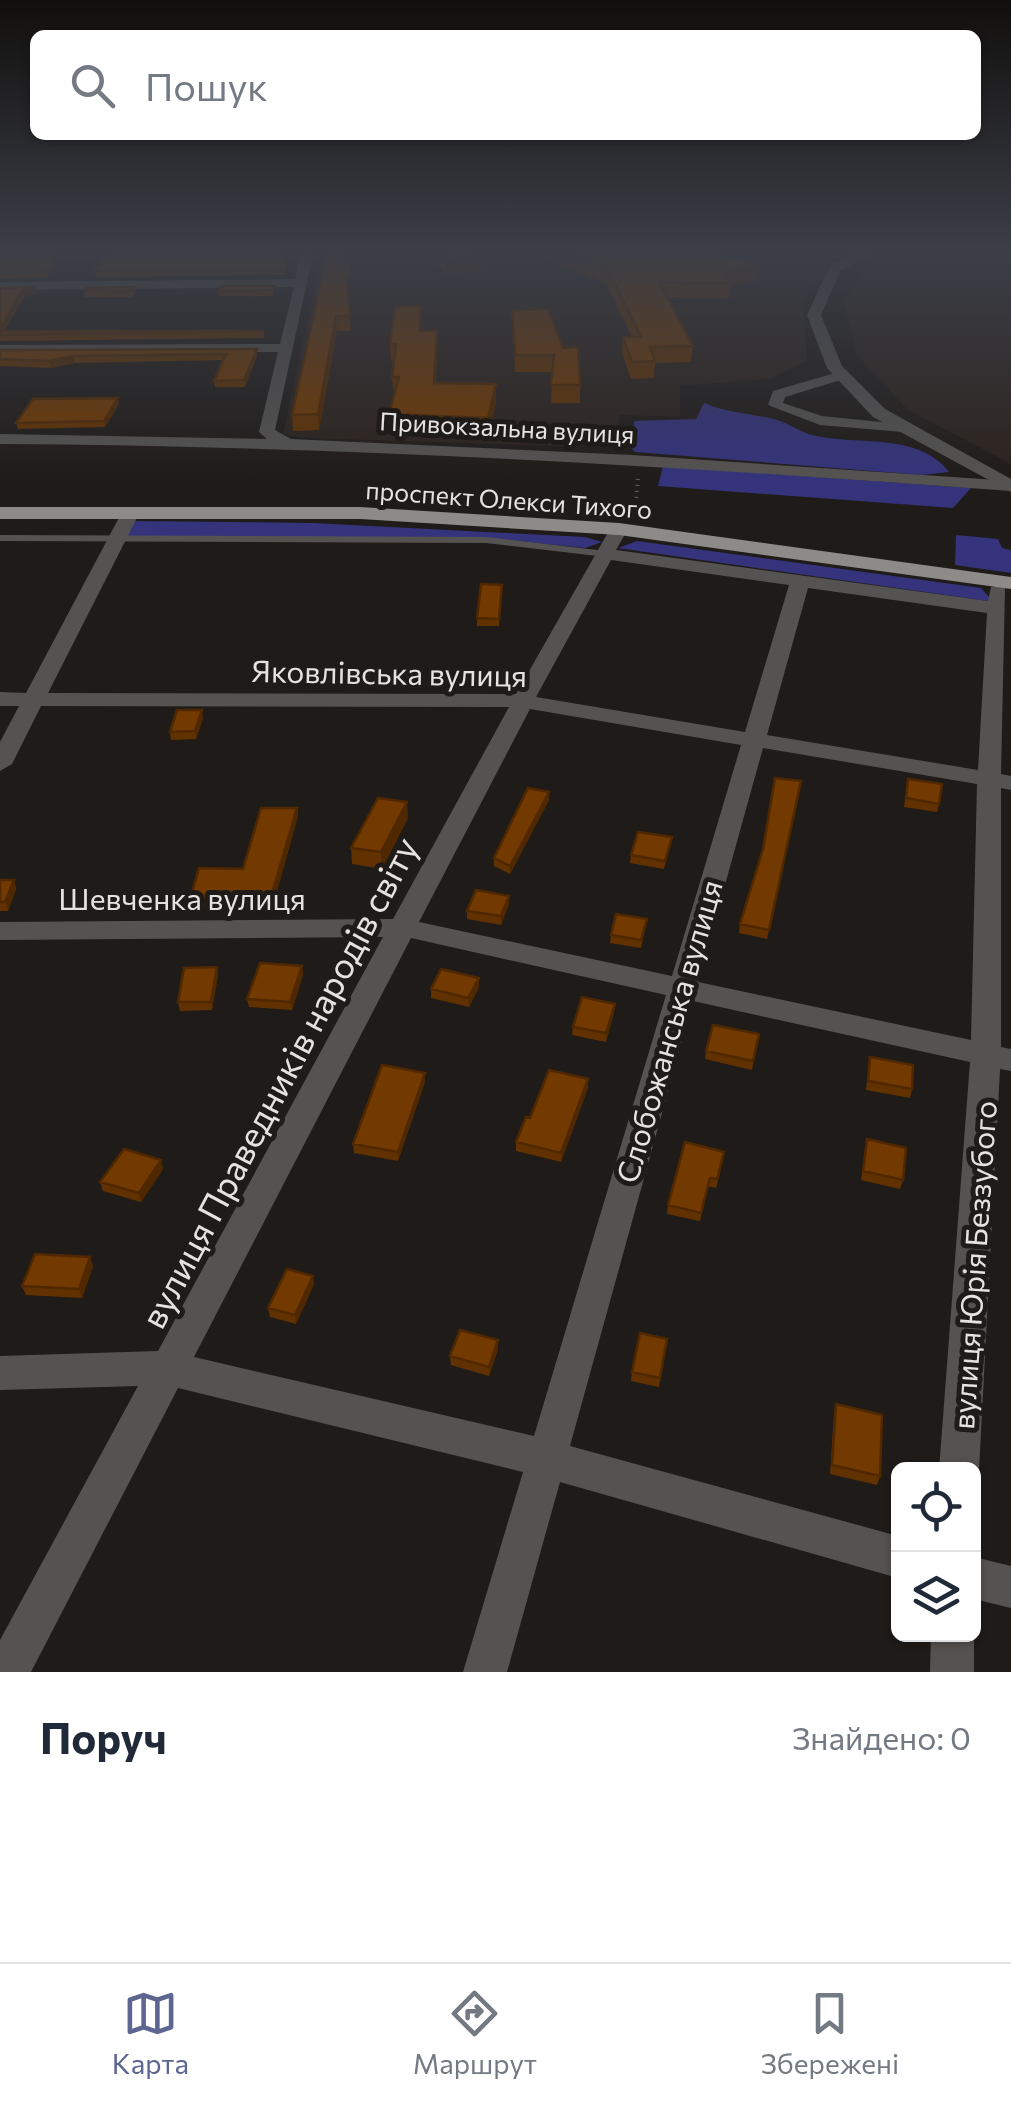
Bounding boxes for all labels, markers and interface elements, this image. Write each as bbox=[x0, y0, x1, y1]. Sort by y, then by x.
search box bbox=[30, 30, 981, 140]
icon: search bbox=[65, 58, 120, 113]
text: Пошук bbox=[145, 62, 268, 109]
street label: Привокзальна вулиця bbox=[379, 405, 635, 449]
street label: проспект Олекси Тихого bbox=[365, 474, 653, 524]
street label: Яковлівська вулиця bbox=[251, 651, 527, 693]
street label: вулиця Праведників народів світу bbox=[130, 829, 426, 1335]
street label: Слобожанська вулиця bbox=[607, 875, 729, 1187]
street label: Шевченка вулиця bbox=[58, 879, 306, 916]
street label: вулиця Юрія Беззубого bbox=[943, 1100, 1003, 1430]
map controls bbox=[891, 1462, 981, 1642]
button: locate bbox=[891, 1462, 981, 1552]
button: layers bbox=[891, 1552, 981, 1642]
text: Поруч bbox=[40, 1711, 167, 1763]
text: Знайдено: 0 bbox=[792, 1717, 971, 1757]
tab: Карта bbox=[112, 1986, 189, 2080]
tab: Маршрут bbox=[413, 1986, 537, 2080]
tab: Збережені bbox=[761, 1986, 899, 2080]

